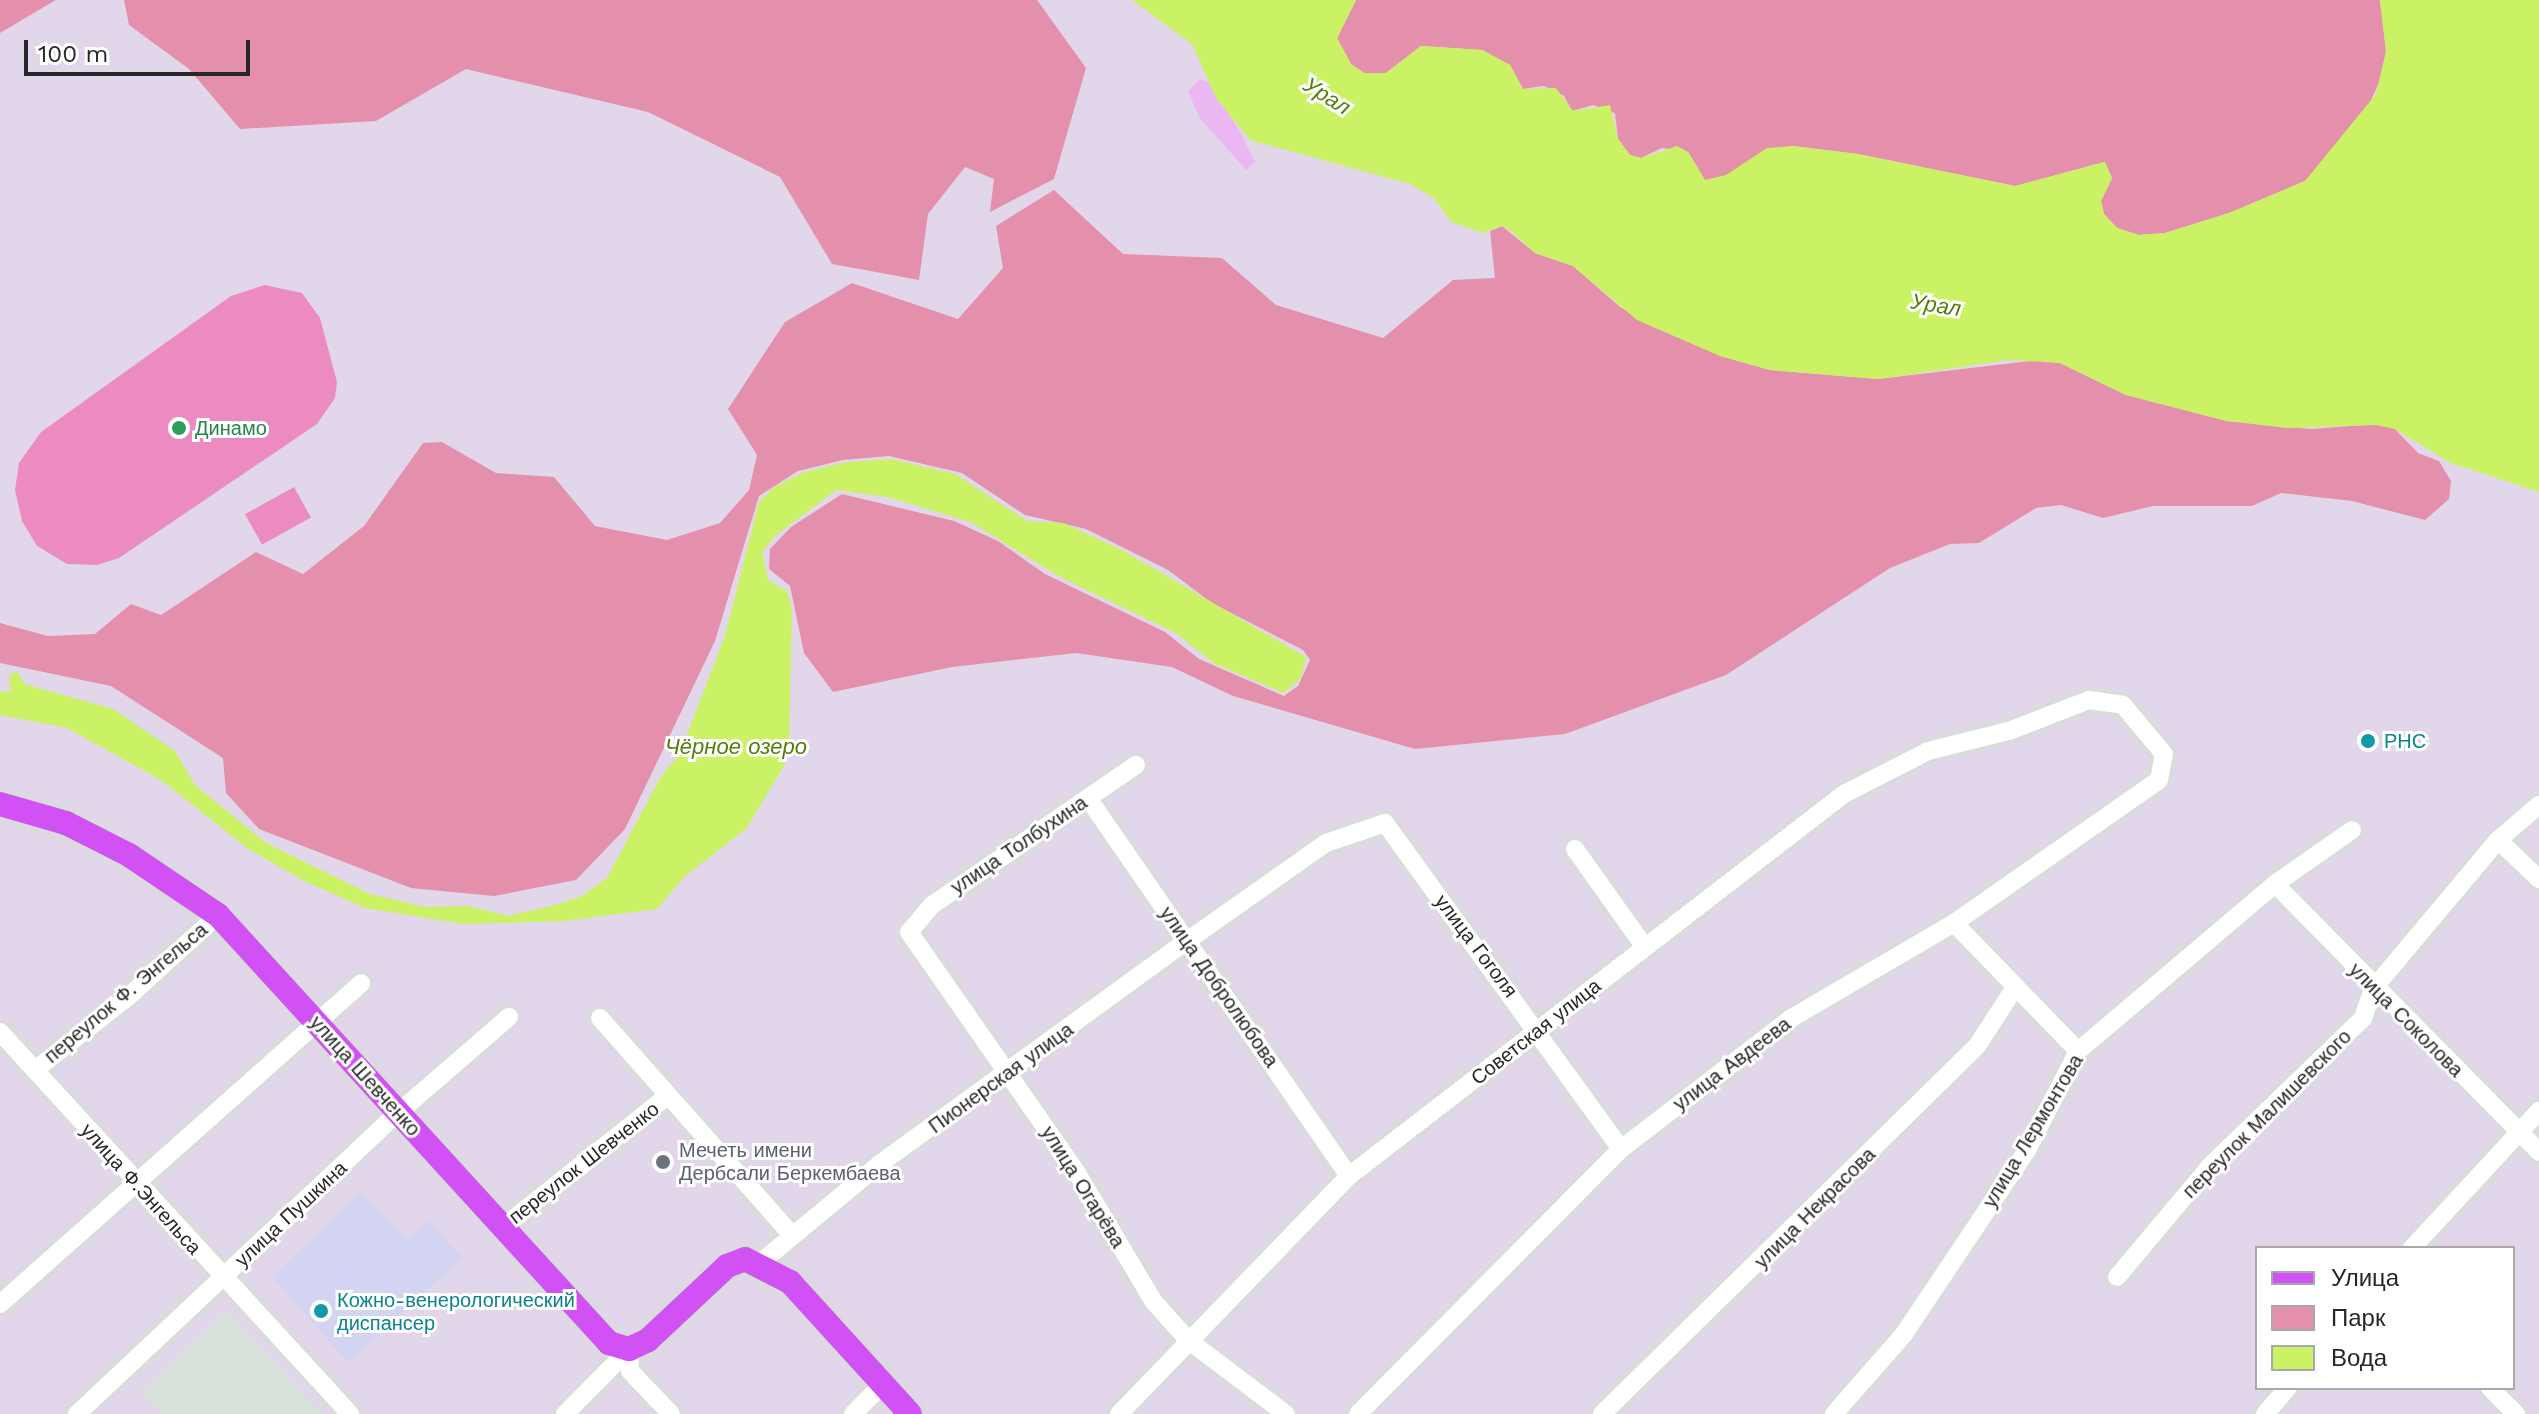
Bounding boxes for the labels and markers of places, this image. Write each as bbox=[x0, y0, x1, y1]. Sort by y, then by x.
place label: Динамо bbox=[195, 416, 267, 440]
marker: Динамо bbox=[170, 419, 188, 437]
place label: РНС bbox=[2384, 729, 2426, 753]
marker: РНС bbox=[2359, 732, 2377, 750]
place label: Мечеть имени Дербсали Беркембаева bbox=[679, 1138, 901, 1185]
marker: Мечеть имени Дербсали Беркембаева bbox=[654, 1153, 672, 1171]
place label: Кожно-венерологический диспансер bbox=[337, 1288, 575, 1335]
marker: Кожно-венерологический диспансер bbox=[312, 1302, 330, 1320]

